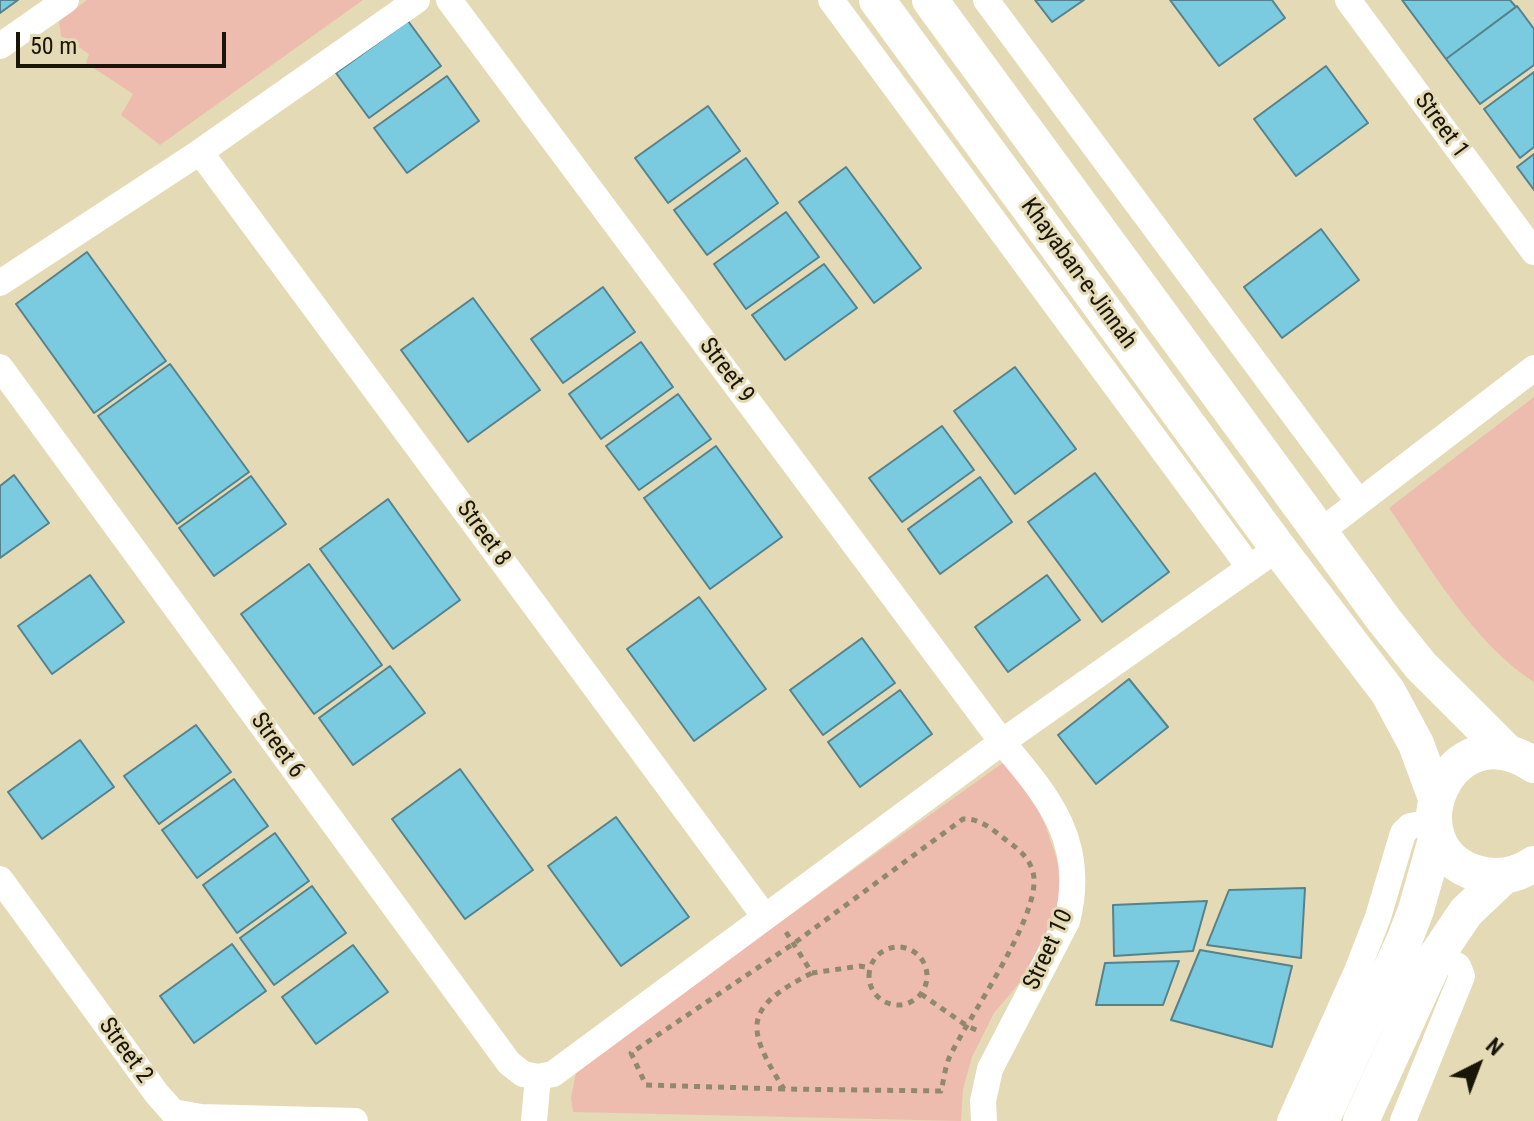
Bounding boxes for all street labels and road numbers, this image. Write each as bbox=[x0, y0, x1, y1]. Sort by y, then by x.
street label: Street 1 bbox=[1408, 88, 1474, 164]
street label: Khayaban-e-Jinnah bbox=[1014, 193, 1142, 355]
street label: Street 9 bbox=[692, 333, 760, 409]
street label: Street 8 bbox=[450, 496, 516, 572]
street label: Street 6 bbox=[244, 708, 310, 784]
street label: Street 10 bbox=[1018, 905, 1080, 995]
street label: Street 2 bbox=[92, 1013, 158, 1089]

